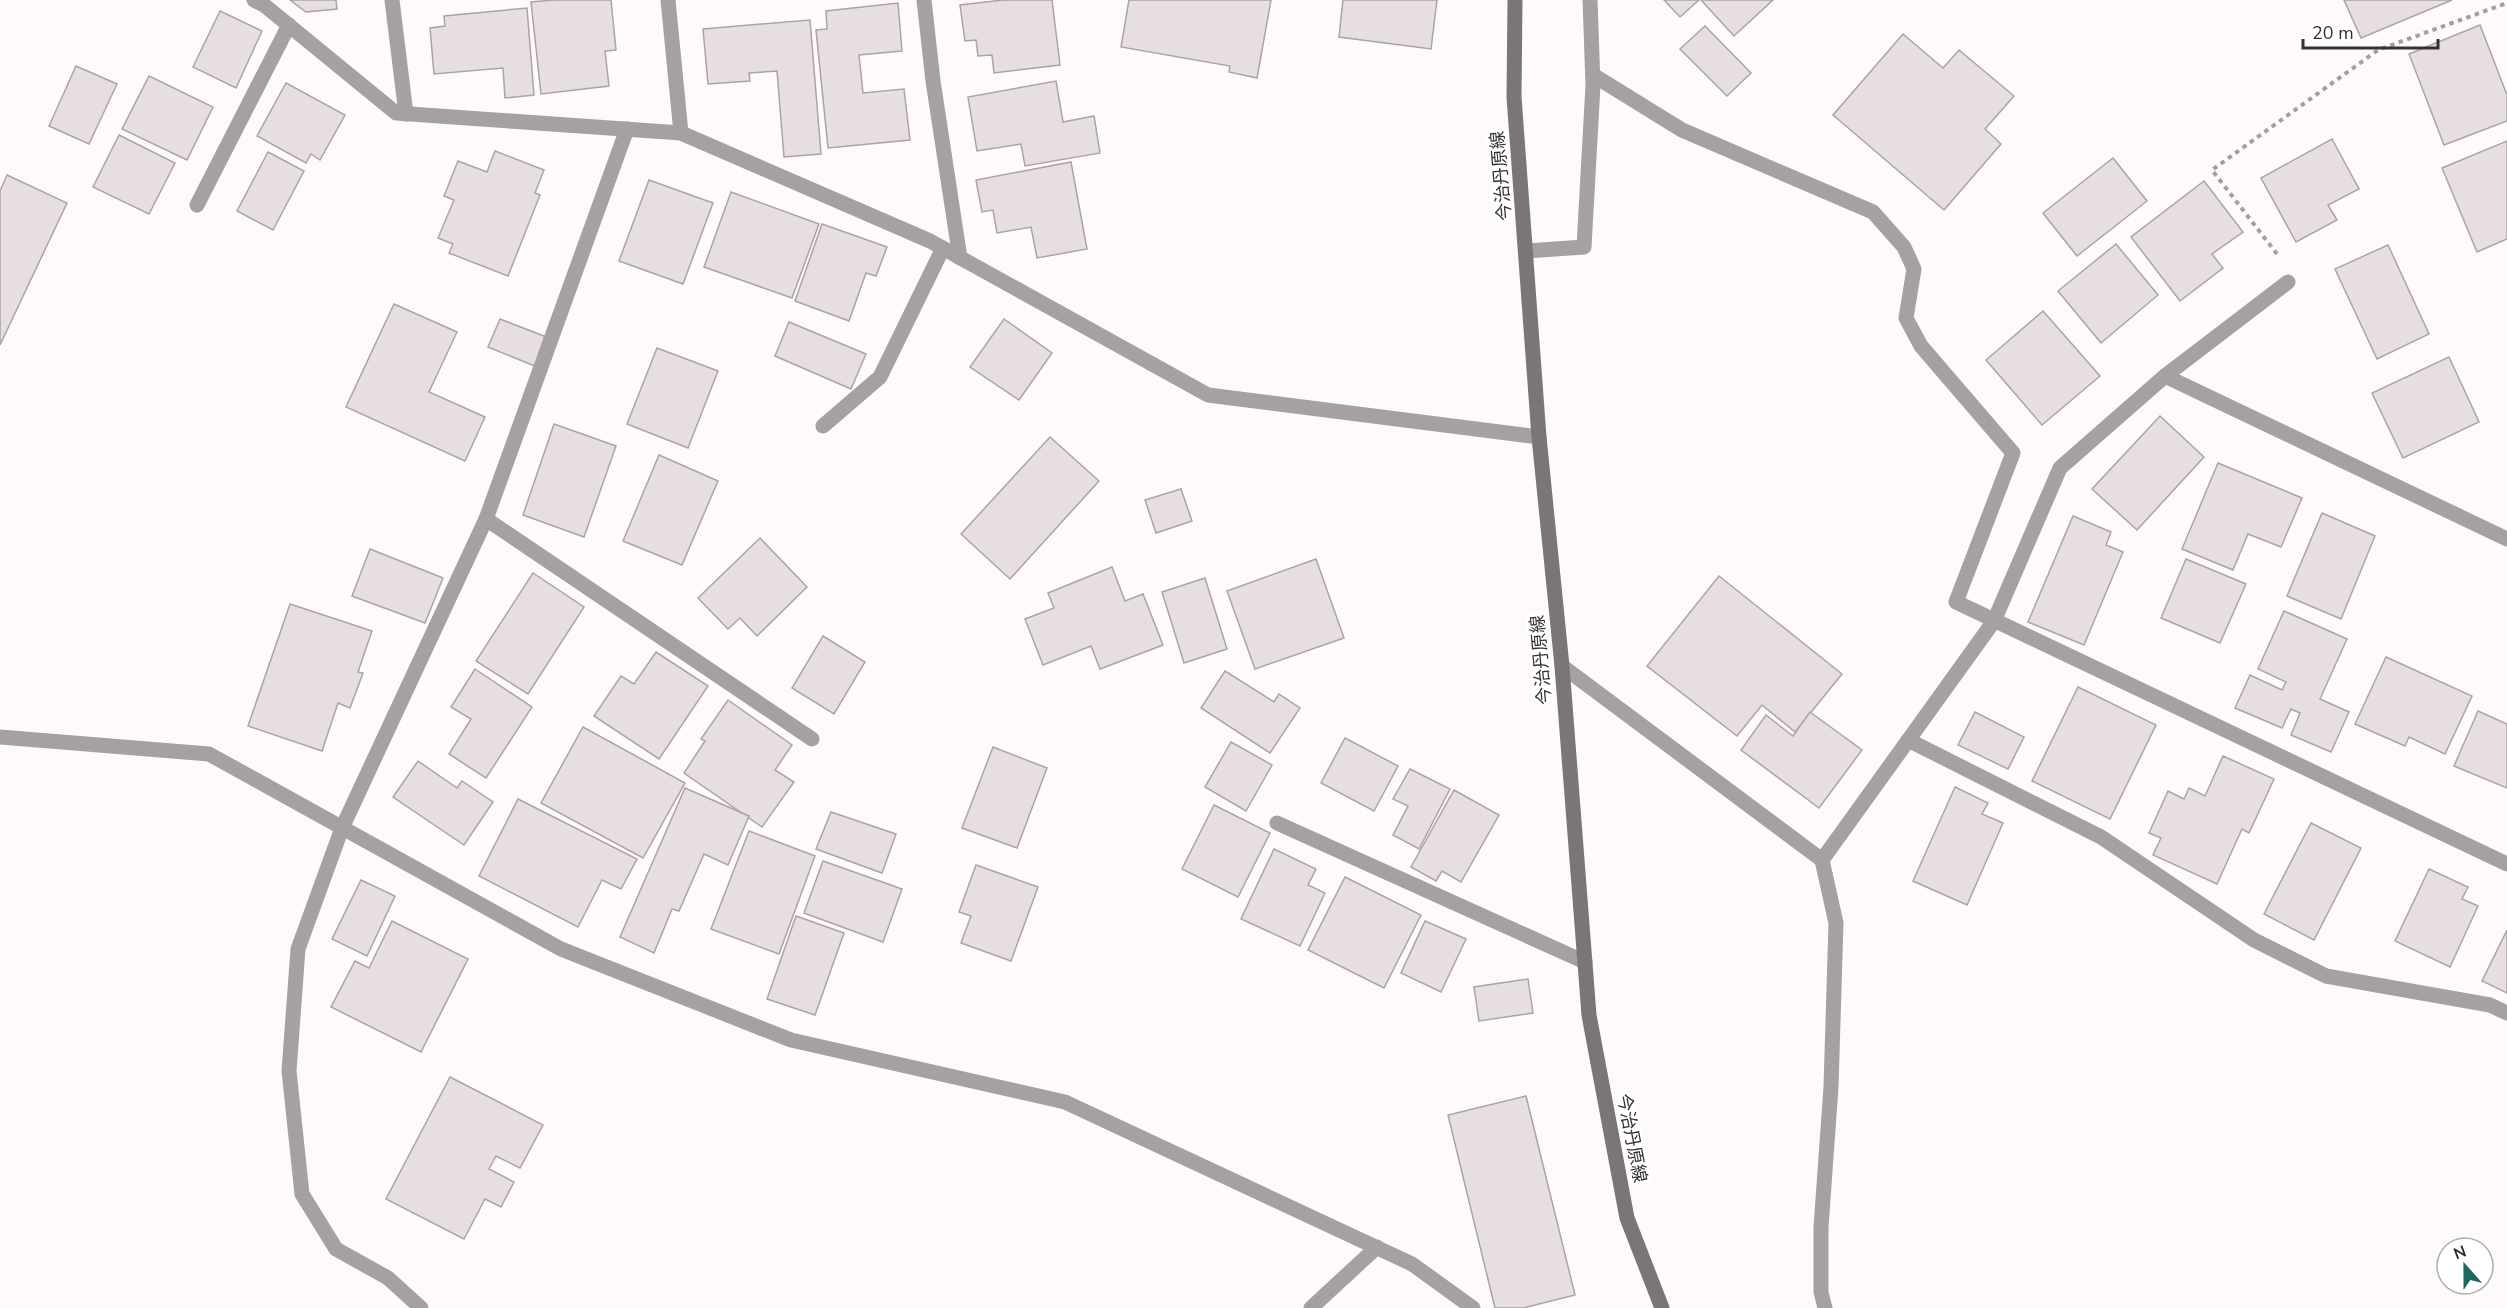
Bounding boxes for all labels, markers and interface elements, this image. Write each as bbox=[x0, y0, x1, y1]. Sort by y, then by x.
scale bar bbox=[2303, 12, 2438, 50]
text: 20 m bbox=[2312, 21, 2354, 45]
street label: 今治丹原線 bbox=[1485, 130, 1517, 222]
street label: 今治丹原線 bbox=[1525, 614, 1557, 706]
street label: 今治丹原線 bbox=[1612, 1092, 1652, 1184]
north arrow bbox=[2435, 1236, 2495, 1296]
text: N bbox=[2450, 1241, 2470, 1265]

